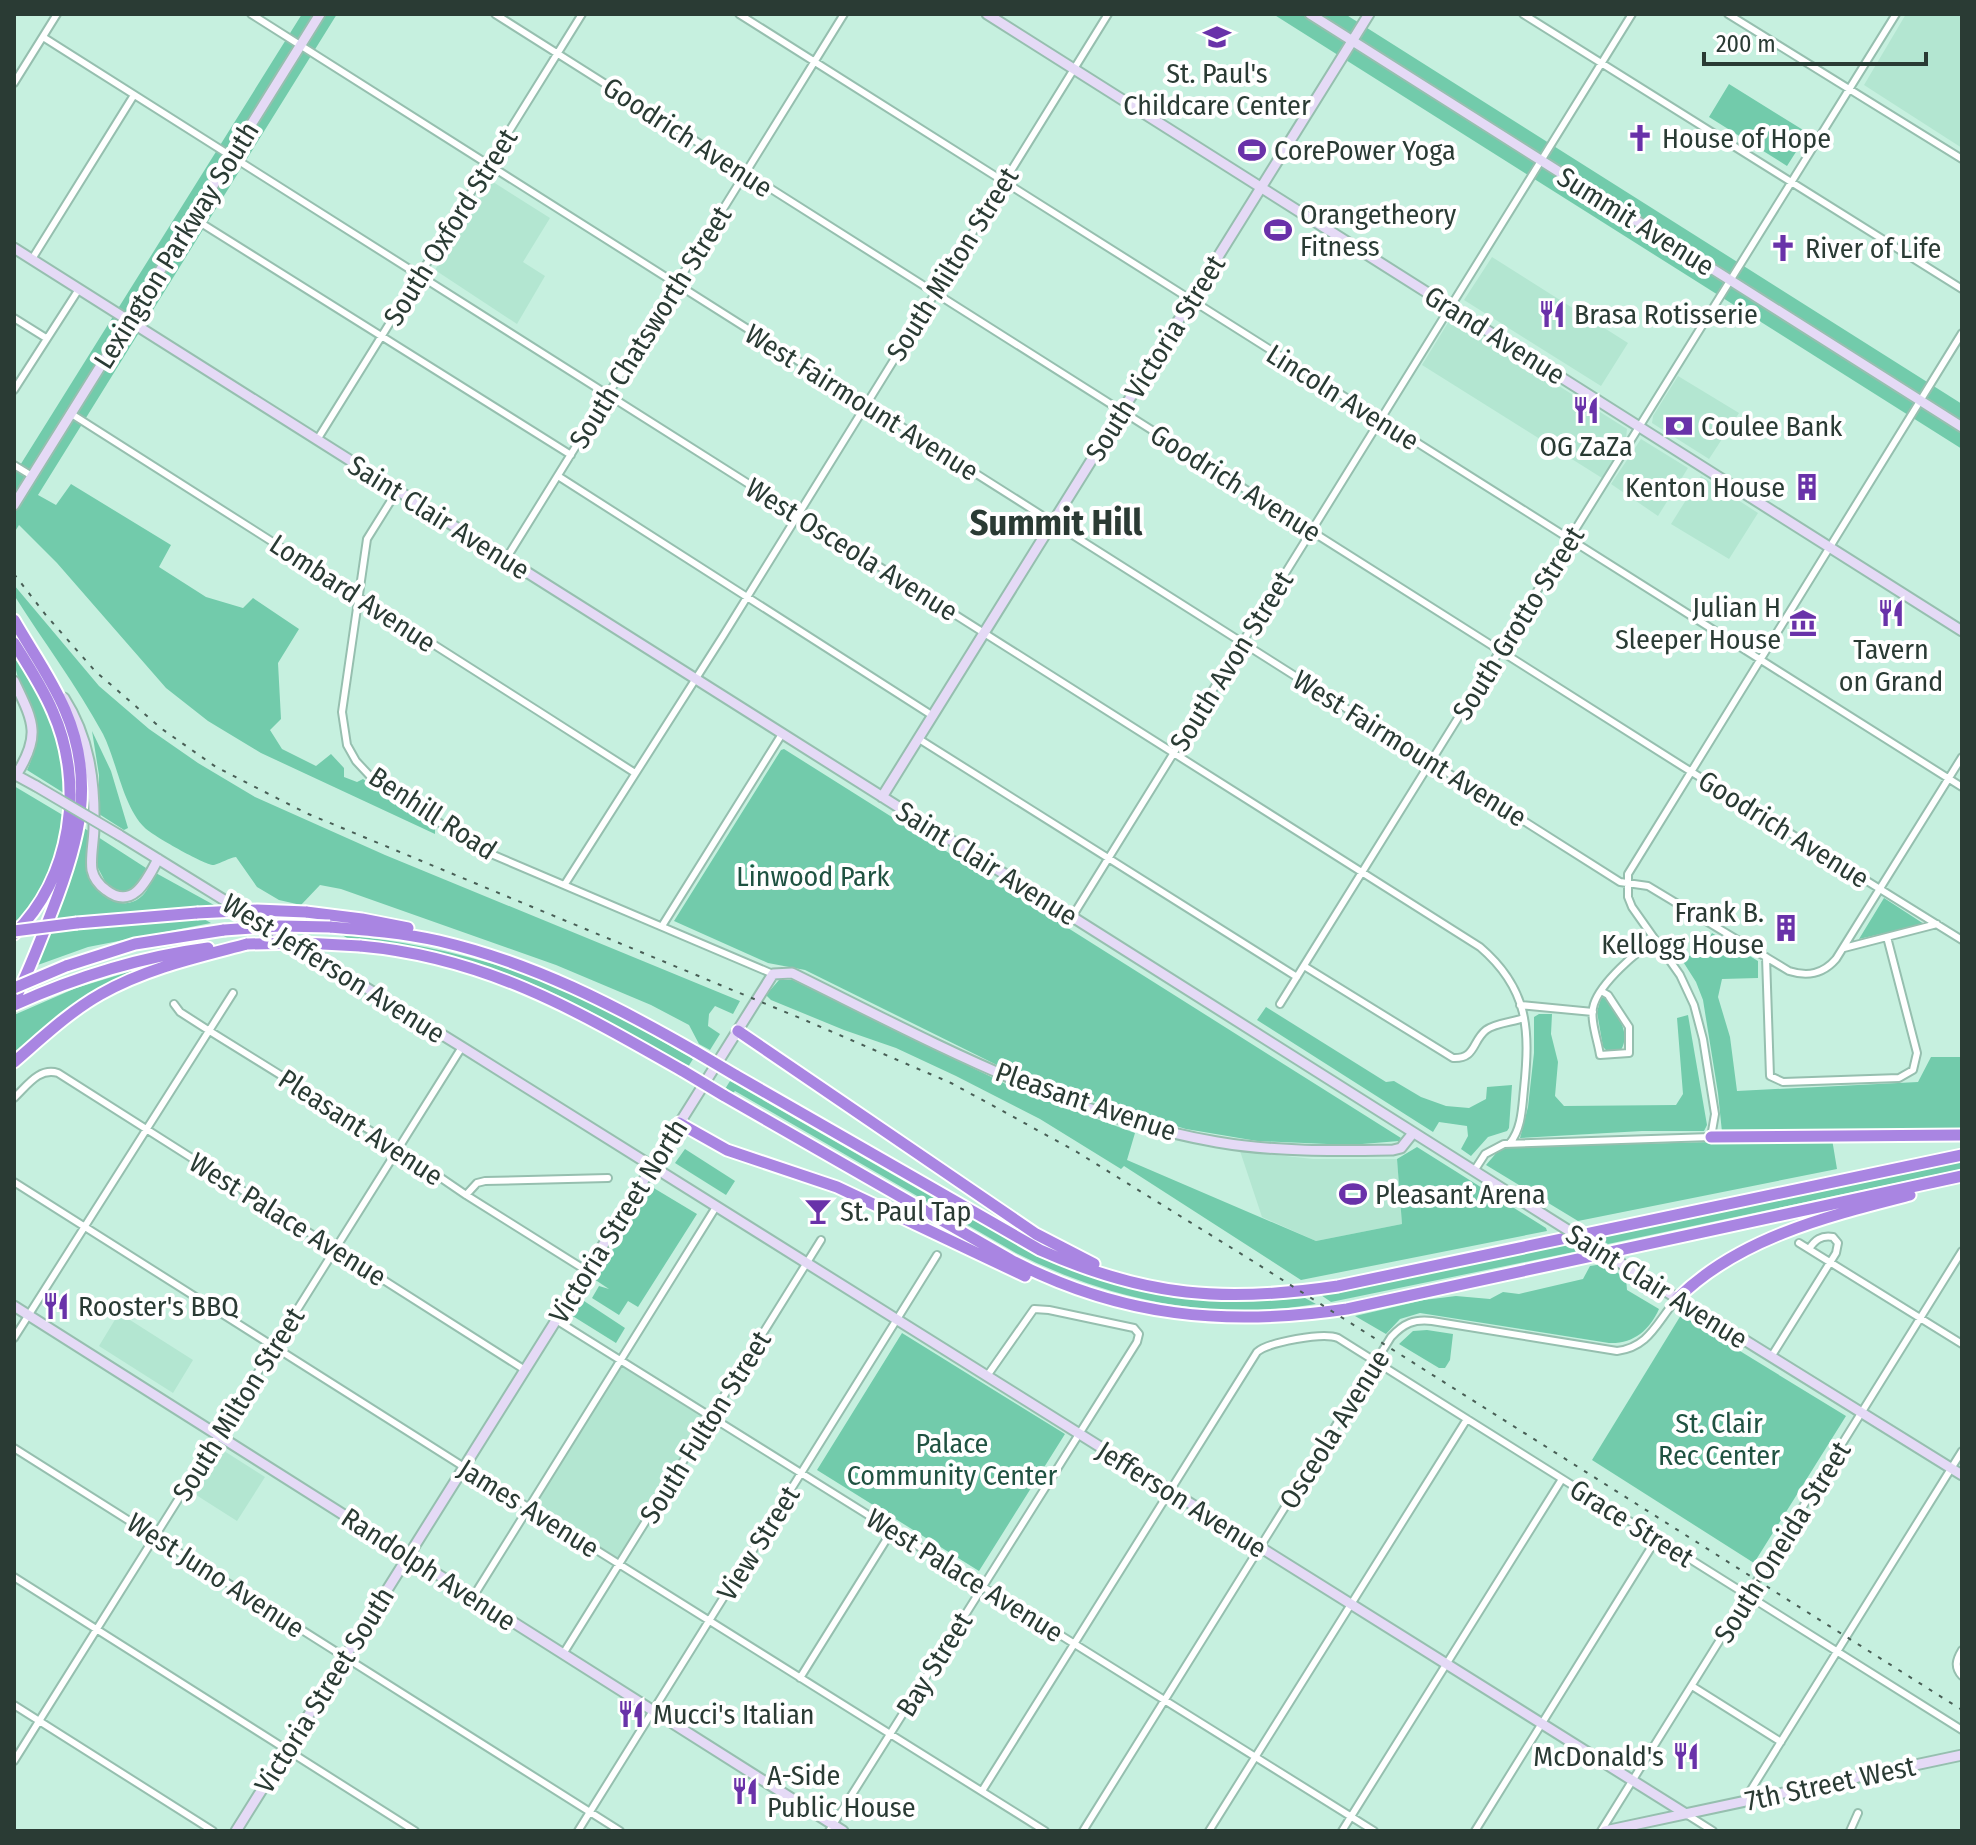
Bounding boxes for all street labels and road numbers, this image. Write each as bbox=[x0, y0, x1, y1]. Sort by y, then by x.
street label: Goodrich Avenue bbox=[597, 71, 778, 204]
street label: Lexington Parkway South bbox=[87, 116, 266, 375]
street label: South Oxford Street bbox=[377, 122, 525, 332]
street label: Summit Avenue bbox=[1551, 160, 1720, 283]
street label: South Milton Street bbox=[880, 161, 1026, 367]
street label: South Chatsworth Street bbox=[562, 199, 739, 454]
street label: South Victoria Street bbox=[1079, 249, 1233, 467]
street label: Grand Avenue bbox=[1419, 279, 1571, 392]
street label: West Fairmount Avenue bbox=[739, 317, 984, 488]
street label: Lincoln Avenue bbox=[1261, 338, 1425, 457]
street label: Goodrich Avenue bbox=[1144, 418, 1327, 549]
street label: Saint Clair Avenue bbox=[342, 448, 536, 586]
street label: West Osceola Avenue bbox=[740, 471, 964, 628]
street label: South Grotto Street bbox=[1446, 520, 1592, 726]
street label: Lombard Avenue bbox=[264, 528, 442, 659]
street label: South Avon Street bbox=[1163, 565, 1300, 757]
street label: West Fairmount Avenue bbox=[1287, 663, 1532, 834]
street label: Benhill Road bbox=[363, 760, 503, 867]
street label: Goodrich Avenue bbox=[1692, 764, 1875, 895]
street label: Saint Clair Avenue bbox=[890, 794, 1084, 932]
street label: West Jefferson Avenue bbox=[216, 887, 451, 1050]
street label: Pleasant Avenue bbox=[991, 1055, 1180, 1148]
street label: Pleasant Avenue bbox=[273, 1062, 449, 1193]
street label: Victoria Street North bbox=[542, 1113, 695, 1330]
street label: West Palace Avenue bbox=[183, 1146, 392, 1293]
street label: Saint Clair Avenue bbox=[1560, 1217, 1754, 1355]
street label: South Milton Street bbox=[166, 1301, 312, 1507]
street label: South Fulton Street bbox=[633, 1324, 778, 1530]
street label: Osceola Avenue bbox=[1272, 1344, 1396, 1515]
street label: Jefferson Avenue bbox=[1091, 1434, 1273, 1565]
street label: South Oneida Street bbox=[1707, 1435, 1858, 1649]
street label: James Avenue bbox=[452, 1452, 605, 1565]
street label: Grace Street bbox=[1564, 1472, 1700, 1575]
street label: View Street bbox=[710, 1479, 807, 1607]
street label: Randolph Avenue bbox=[335, 1501, 522, 1638]
street label: West Palace Avenue bbox=[860, 1502, 1069, 1649]
street label: West Juno Avenue bbox=[121, 1506, 311, 1645]
street label: Victoria Street South bbox=[248, 1581, 401, 1799]
street label: Bay Street bbox=[890, 1605, 980, 1722]
street label: 7th Street West bbox=[1742, 1749, 1919, 1818]

